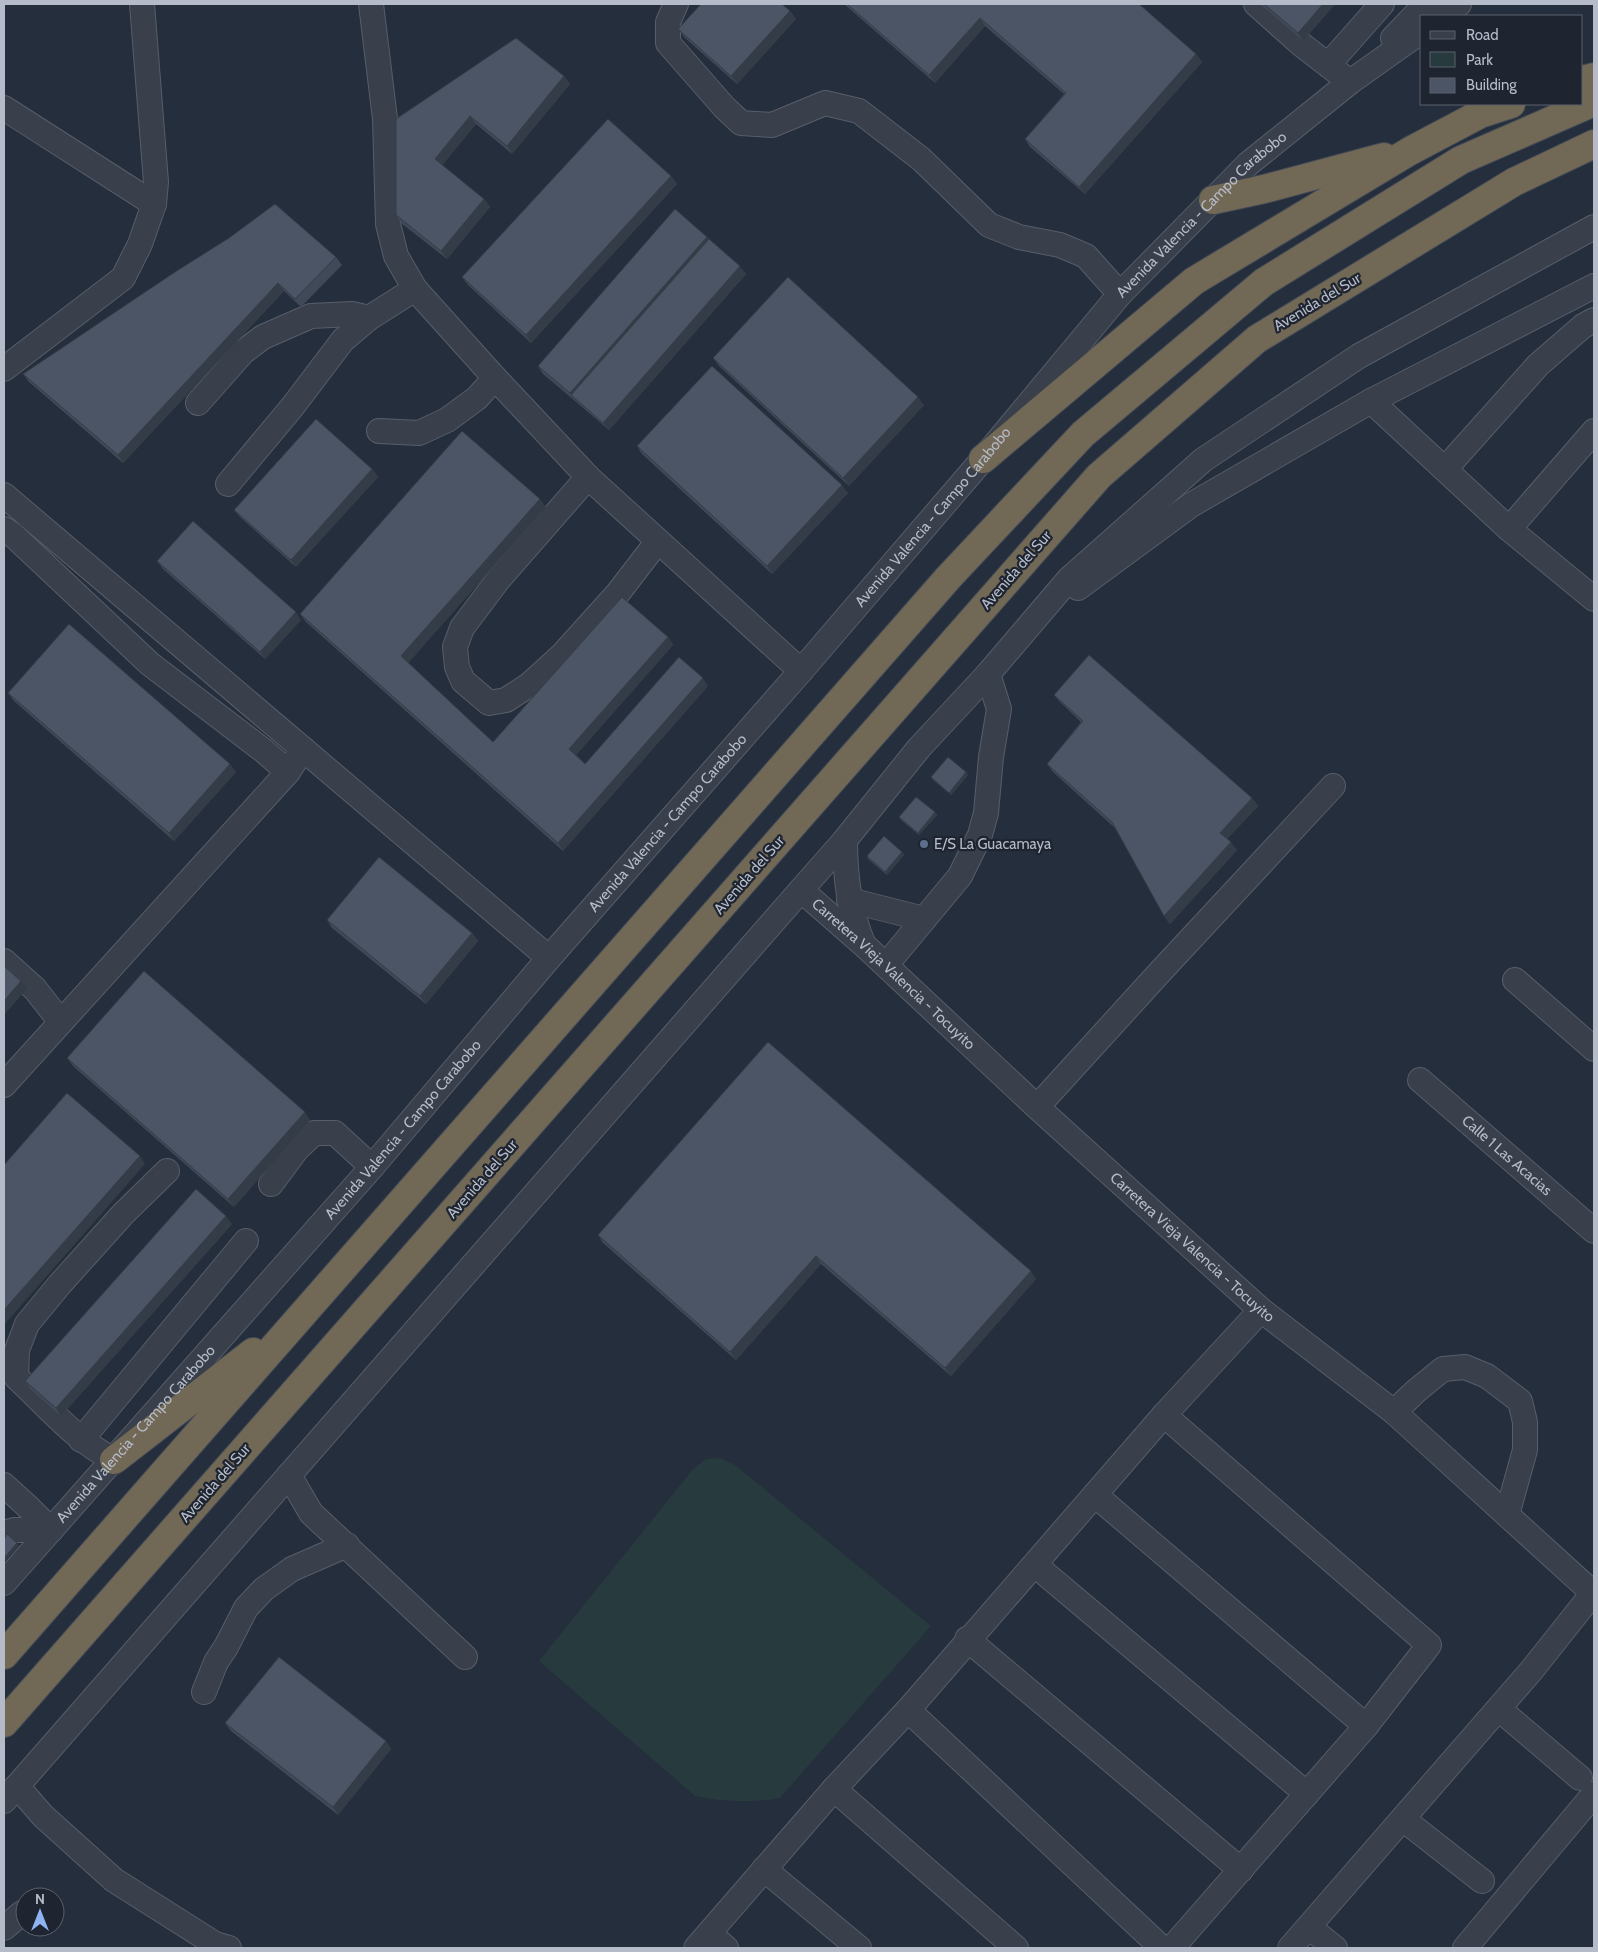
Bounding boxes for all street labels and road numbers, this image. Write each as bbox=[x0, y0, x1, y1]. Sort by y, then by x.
street label: Avenida Valencia - Campo Carabobo bbox=[1113, 128, 1290, 301]
street label: Avenida del Sur bbox=[1270, 269, 1364, 335]
street label: Avenida Valencia - Campo Carabobo bbox=[851, 423, 1015, 611]
street label: Avenida del Sur bbox=[977, 527, 1055, 613]
street label: Avenida Valencia - Campo Carabobo bbox=[585, 730, 750, 916]
street label: Avenida del Sur bbox=[710, 832, 788, 918]
street label: Carretera Vieja Valencia - Tocuyito bbox=[808, 895, 979, 1053]
street label: Avenida Valencia - Campo Carabobo bbox=[321, 1036, 485, 1223]
street label: Calle 1 Las Acacias bbox=[1458, 1111, 1556, 1199]
street label: Avenida del Sur bbox=[443, 1136, 521, 1222]
street label: Carretera Vieja Valencia - Tocuyito bbox=[1106, 1169, 1278, 1326]
street label: Avenida Valencia - Campo Carabobo bbox=[53, 1342, 219, 1526]
street label: Avenida del Sur bbox=[176, 1440, 254, 1526]

